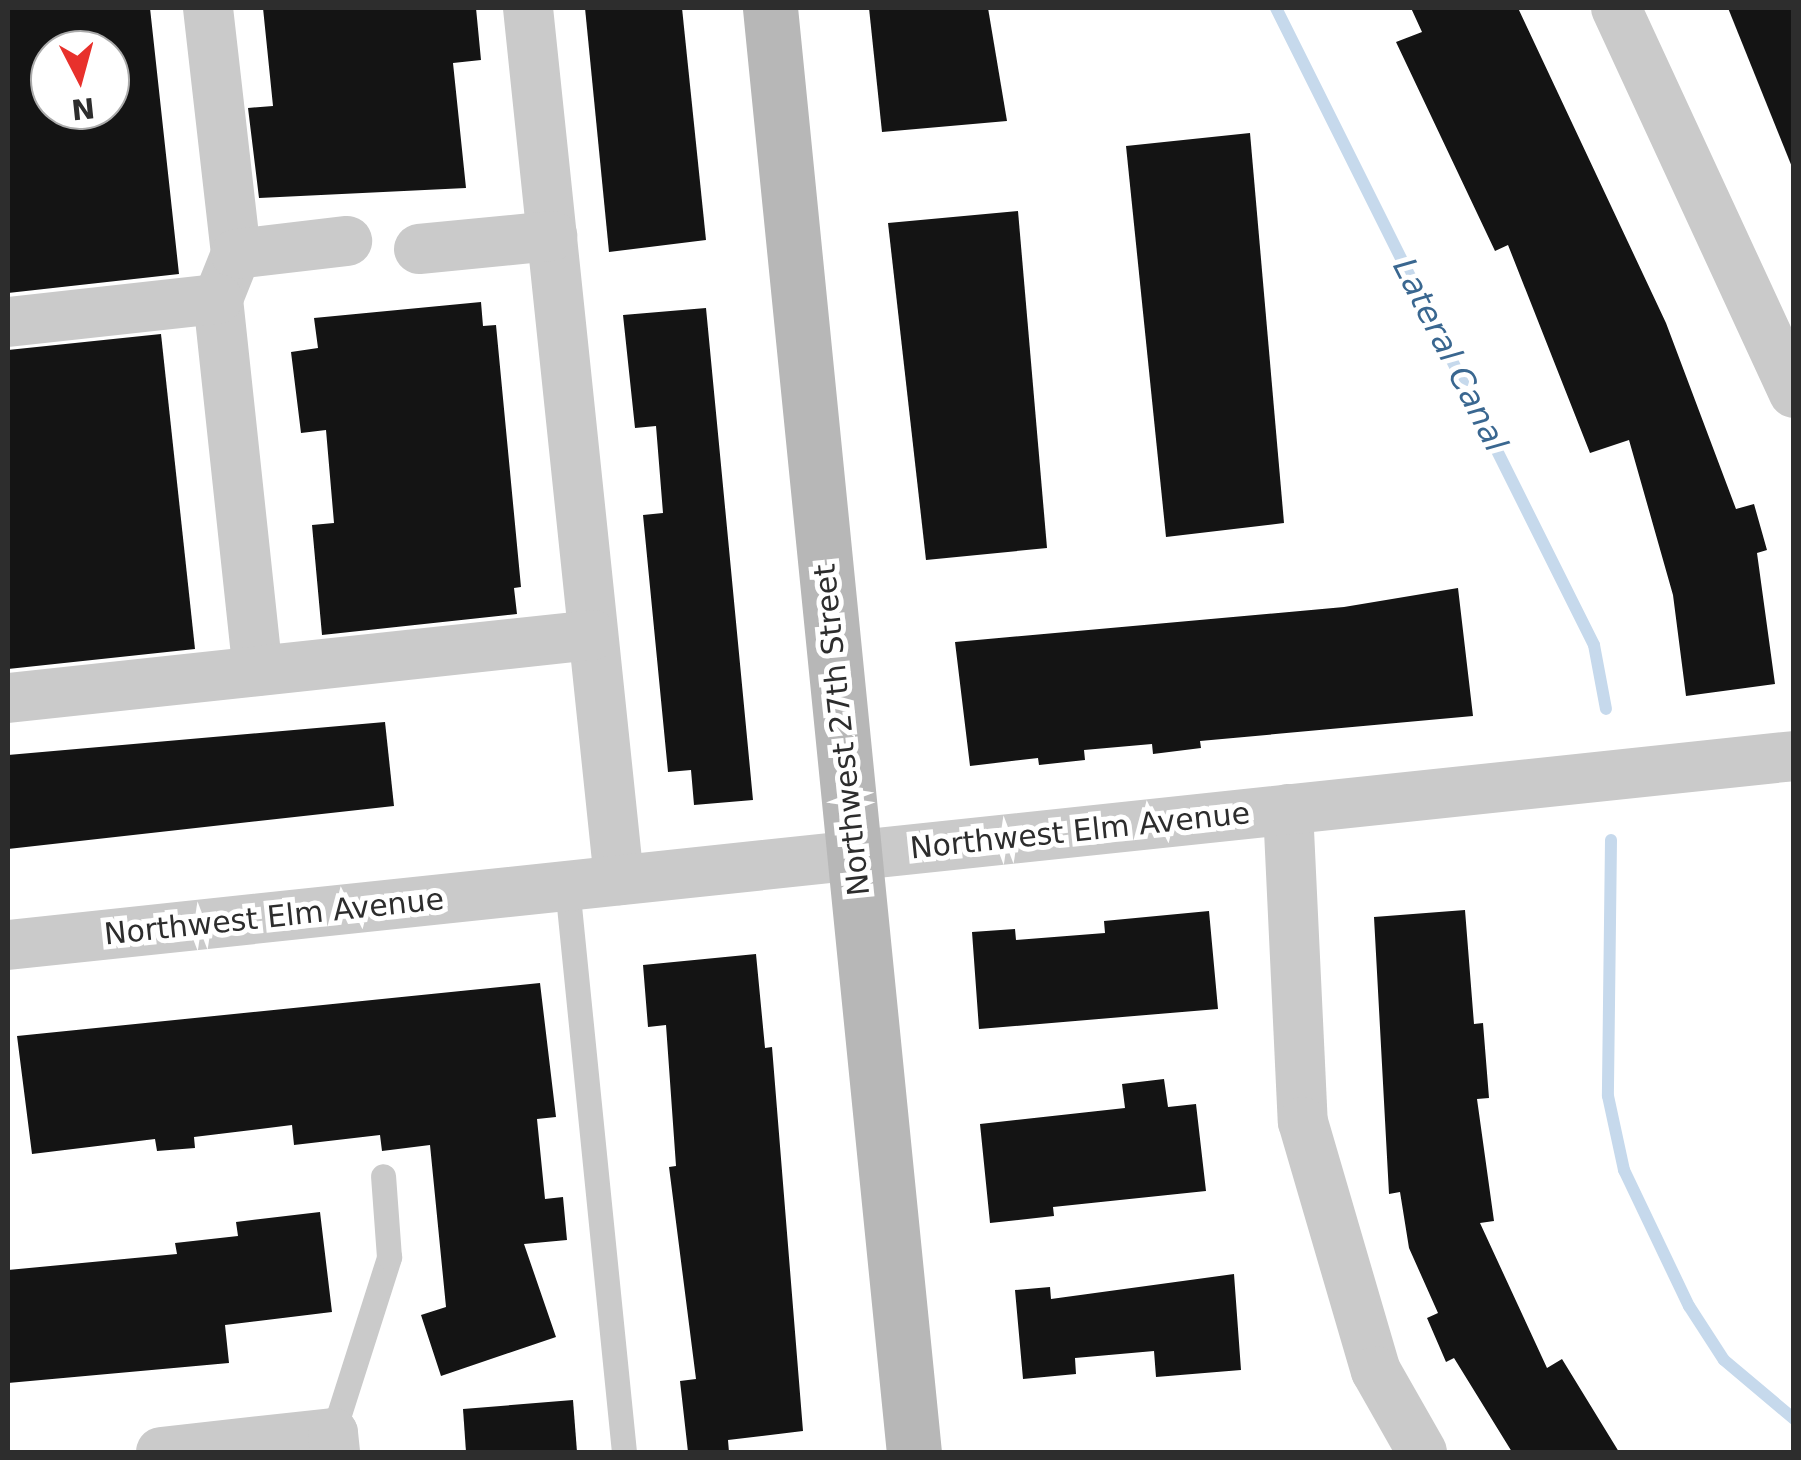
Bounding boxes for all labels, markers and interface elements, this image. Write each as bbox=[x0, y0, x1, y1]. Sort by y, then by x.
north arrow bbox=[30, 30, 130, 130]
text: N bbox=[70, 91, 96, 126]
water label: Lateral Canal bbox=[1385, 252, 1515, 458]
street label: Northwest 27th Street bbox=[807, 562, 877, 898]
street label: Northwest Elm Avenue bbox=[908, 795, 1252, 867]
street label: Northwest Elm Avenue bbox=[102, 881, 446, 953]

